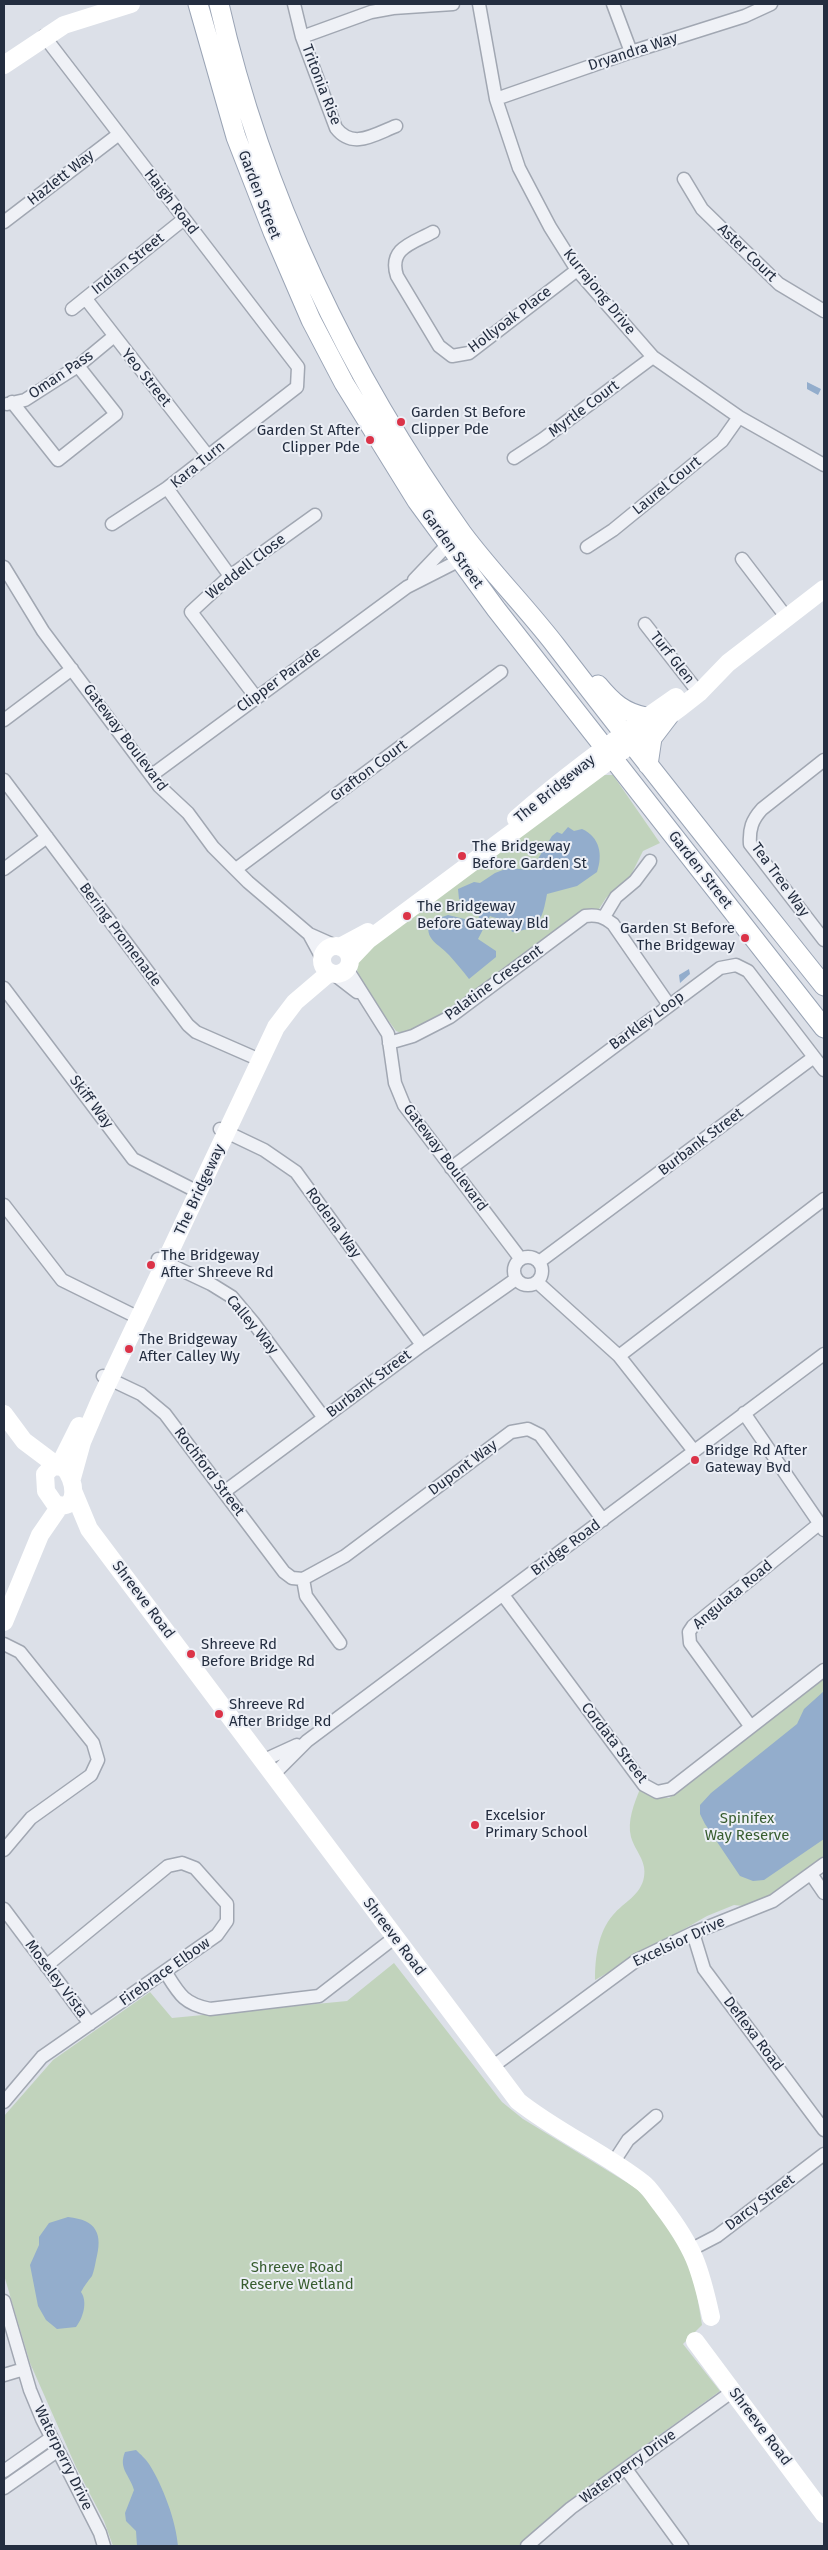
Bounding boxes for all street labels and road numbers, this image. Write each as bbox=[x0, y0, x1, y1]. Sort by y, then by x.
street label: Dryandra Way bbox=[586, 29, 680, 75]
street label: Tritonia Rise bbox=[297, 42, 345, 128]
street label: Hazlett Way bbox=[24, 146, 98, 210]
street label: Garden Street bbox=[234, 148, 284, 242]
street label: Haigh Road bbox=[140, 166, 202, 238]
street label: Aster Court bbox=[714, 220, 780, 286]
street label: Indian Street bbox=[88, 229, 168, 299]
street label: Kurrajong Drive bbox=[559, 245, 639, 339]
street label: Hollyoak Place bbox=[465, 283, 555, 357]
street label: Yeo Street bbox=[117, 346, 175, 410]
street label: Oman Pass bbox=[25, 347, 97, 403]
street label: Myrtle Court bbox=[545, 377, 623, 441]
street label: Kara Turn bbox=[167, 438, 229, 492]
street label: Laurel Court bbox=[629, 453, 705, 519]
street label: Garden Street bbox=[417, 506, 487, 592]
street label: Weddell Close bbox=[203, 530, 289, 604]
street label: Turf Glen bbox=[646, 628, 698, 688]
street label: Clipper Parade bbox=[234, 644, 324, 716]
street label: Gateway Boulevard bbox=[79, 681, 171, 795]
street label: Grafton Court bbox=[327, 736, 411, 806]
street label: The Bridgeway bbox=[511, 751, 599, 827]
street label: Garden Street bbox=[664, 828, 736, 912]
street label: Tea Tree Way bbox=[747, 839, 813, 921]
street label: Bering Promenade bbox=[75, 879, 165, 991]
street label: Palatine Crescent bbox=[441, 941, 547, 1025]
street label: Barkley Loop bbox=[606, 988, 688, 1054]
street label: Skiff Way bbox=[65, 1072, 117, 1132]
street label: Gateway Boulevard bbox=[399, 1101, 491, 1215]
street label: Burbank Street bbox=[655, 1104, 747, 1180]
street label: The Bridgeway bbox=[171, 1142, 229, 1238]
street label: Rodena Way bbox=[301, 1184, 365, 1262]
street label: Calley Way bbox=[222, 1292, 282, 1358]
street label: Burbank Street bbox=[323, 1346, 415, 1422]
street label: Rochford Street bbox=[170, 1424, 248, 1520]
street label: Dupont Way bbox=[425, 1436, 501, 1500]
street label: Bridge Road bbox=[528, 1516, 604, 1580]
street label: Angulata Road bbox=[690, 1557, 776, 1633]
street label: Shreeve Road bbox=[108, 1558, 178, 1642]
street label: Cordata Street bbox=[577, 1699, 651, 1787]
street label: Shreeve Road bbox=[359, 1895, 429, 1979]
street label: Excelsior Drive bbox=[630, 1913, 728, 1971]
street label: Firebrace Elbow bbox=[116, 1934, 214, 2010]
street label: Moseley Vista bbox=[21, 1937, 91, 2021]
street label: Deflexa Road bbox=[719, 1993, 787, 2075]
street label: Darcy Street bbox=[722, 2171, 798, 2235]
street label: Shreeve Road bbox=[725, 2385, 795, 2469]
street label: Waterperry Drive bbox=[30, 2403, 96, 2513]
street label: Waterperry Drive bbox=[576, 2426, 680, 2508]

